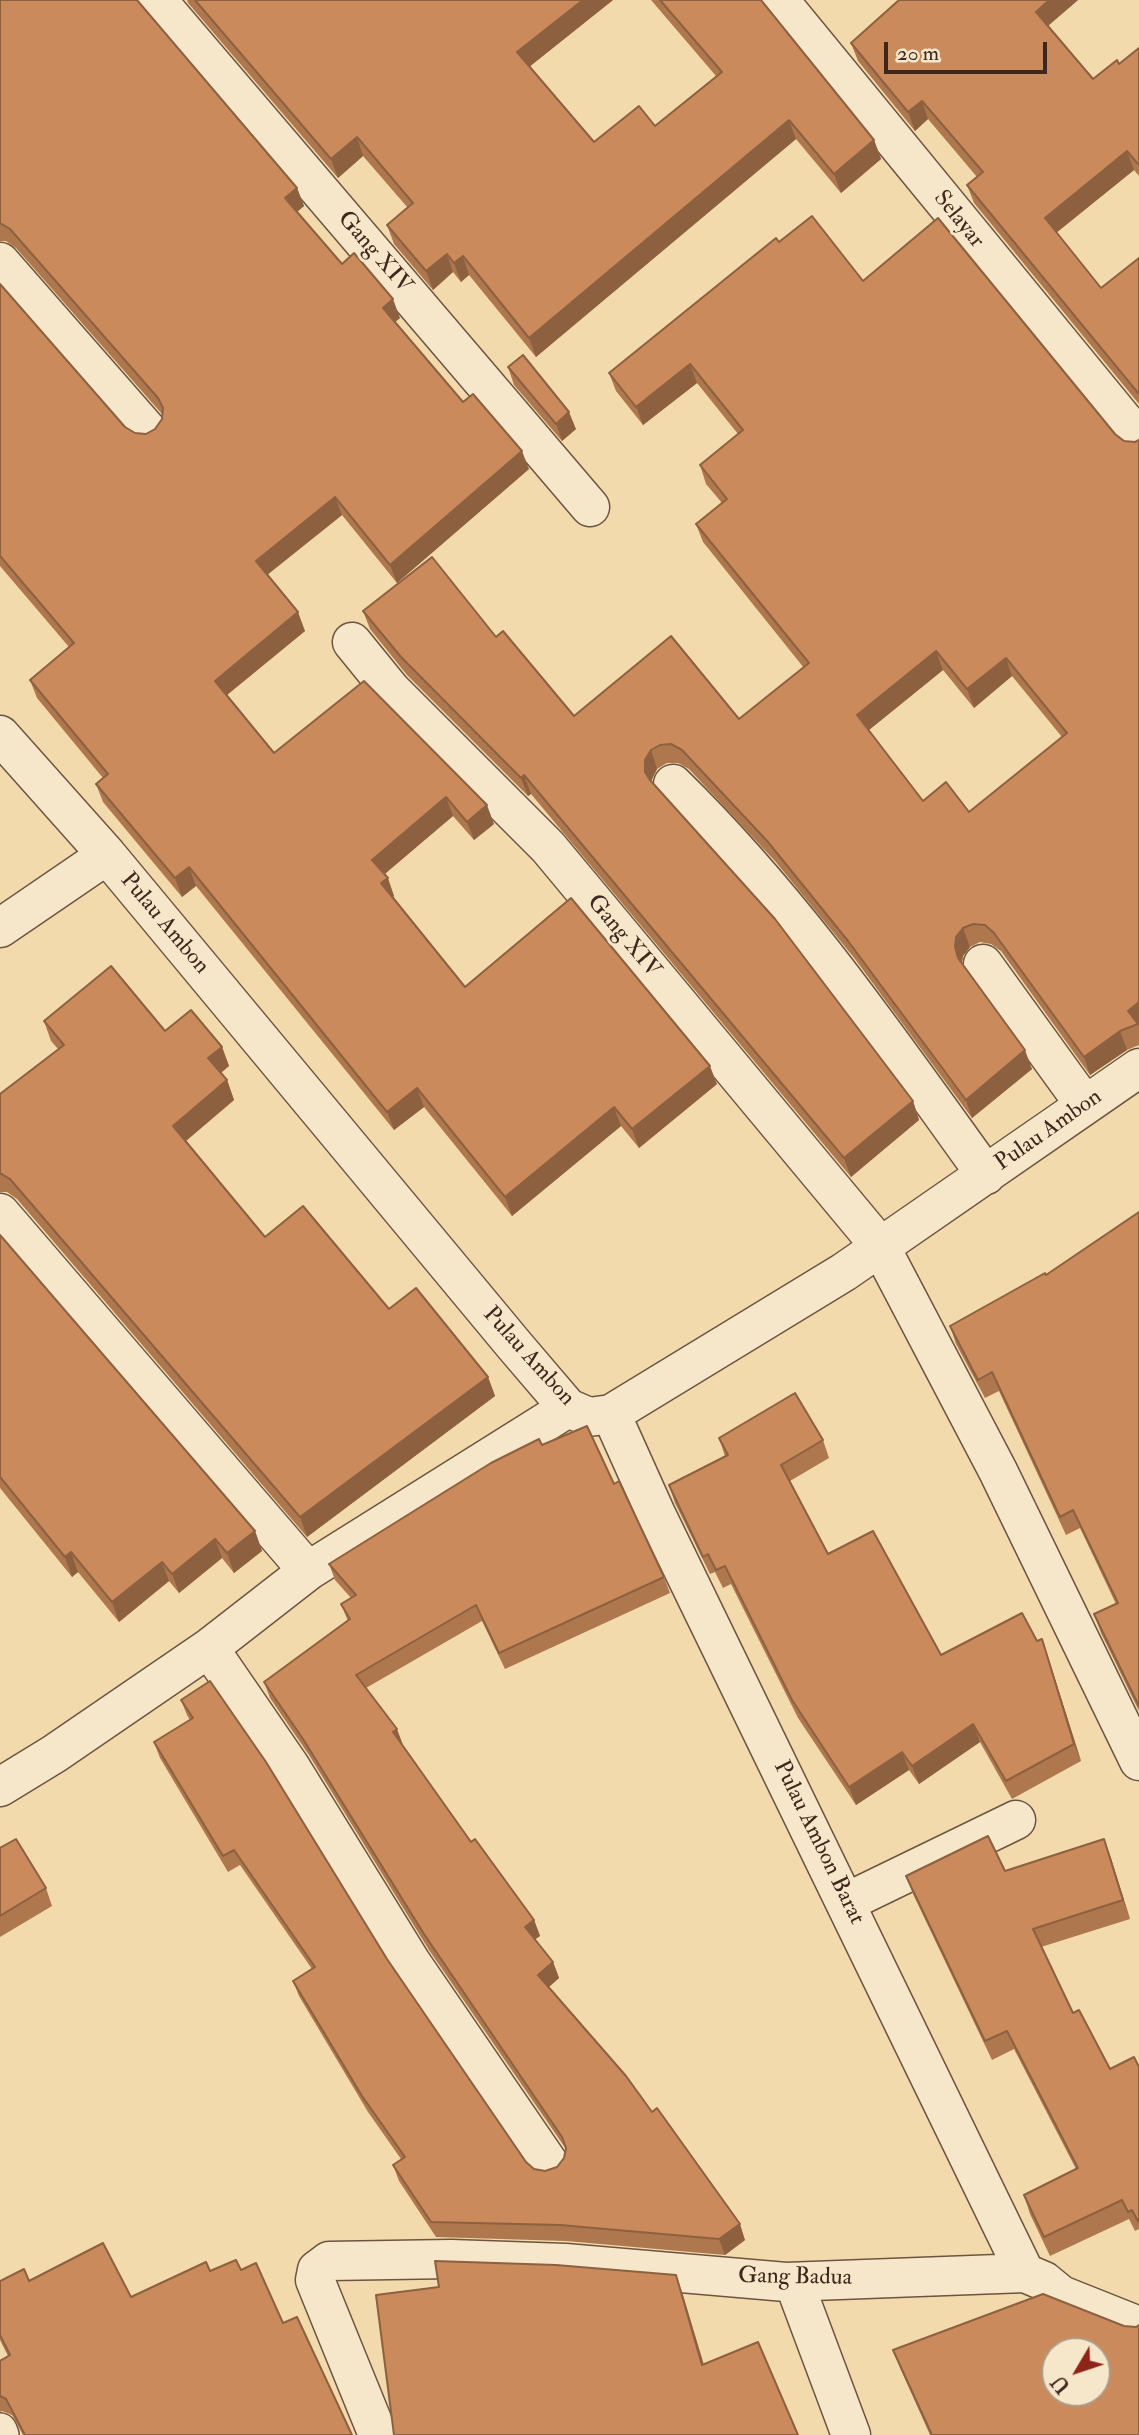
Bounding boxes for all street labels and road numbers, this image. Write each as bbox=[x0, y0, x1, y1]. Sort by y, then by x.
street label: Selayar bbox=[927, 186, 989, 254]
street label: Gang XIV bbox=[331, 206, 417, 300]
street label: Pulau Ambon bbox=[114, 868, 214, 980]
street label: Gang XIV bbox=[580, 890, 666, 984]
street label: Pulau Ambon bbox=[990, 1084, 1108, 1178]
street label: Pulau Ambon bbox=[476, 1302, 580, 1412]
street label: Pulau Ambon Barat bbox=[766, 1757, 870, 1929]
street label: Gang Badua bbox=[738, 2263, 852, 2293]

